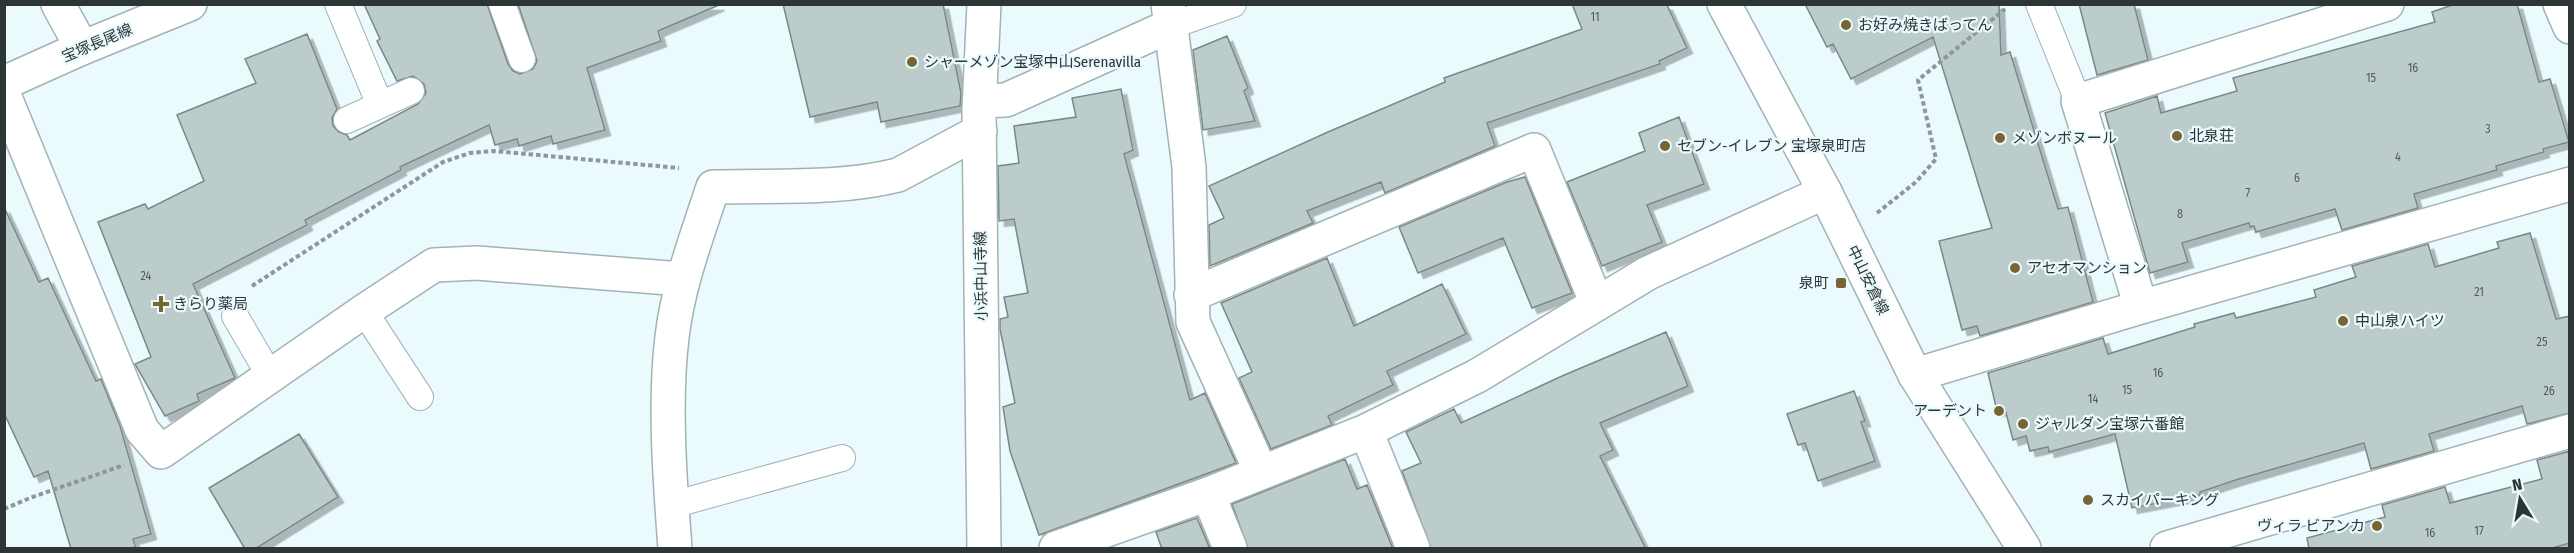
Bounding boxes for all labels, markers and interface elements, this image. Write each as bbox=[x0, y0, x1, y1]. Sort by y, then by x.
house number: 11 bbox=[1590, 10, 1600, 24]
place label: お好み焼きばってん bbox=[1858, 16, 1992, 34]
marker: お好み焼きばってん bbox=[1839, 18, 1853, 32]
street label: 宝塚長尾線 bbox=[59, 20, 135, 66]
place label: シャーメゾン宝塚中山Serenavilla bbox=[924, 53, 1141, 71]
marker: シャーメゾン宝塚中山Serenavilla bbox=[905, 55, 919, 69]
house number: 16 bbox=[2408, 61, 2418, 75]
house number: 15 bbox=[2366, 71, 2377, 85]
house number: 3 bbox=[2485, 122, 2491, 136]
place label: 北泉荘 bbox=[2189, 127, 2234, 145]
place label: メゾンボヌール bbox=[2012, 129, 2117, 147]
marker: 北泉荘 bbox=[2170, 129, 2184, 143]
marker: メゾンボヌール bbox=[1993, 131, 2007, 145]
place label: セブン-イレブン 宝塚泉町店 bbox=[1677, 137, 1866, 155]
marker: セブン-イレブン 宝塚泉町店 bbox=[1658, 139, 1672, 153]
house number: 4 bbox=[2395, 150, 2401, 164]
house number: 6 bbox=[2294, 171, 2300, 185]
house number: 7 bbox=[2246, 186, 2251, 200]
house number: 8 bbox=[2177, 207, 2183, 221]
street label: 小浜中山寺線 bbox=[971, 231, 991, 321]
street label: 中山安倉線 bbox=[1843, 242, 1893, 318]
place label: アセオマンション bbox=[2027, 259, 2147, 277]
marker: アセオマンション bbox=[2008, 261, 2022, 275]
house number: 24 bbox=[141, 269, 152, 283]
place label: 泉町 bbox=[1799, 274, 1829, 292]
marker: 泉町 bbox=[1834, 276, 1848, 290]
house number: 21 bbox=[2474, 285, 2484, 299]
place label: きらり薬局 bbox=[173, 295, 248, 313]
marker: きらり薬局 bbox=[154, 297, 168, 311]
place label: 中山泉ハイツ bbox=[2355, 312, 2445, 330]
marker: 中山泉ハイツ bbox=[2336, 314, 2350, 328]
house number: 25 bbox=[2537, 335, 2548, 349]
house number: 16 bbox=[2153, 366, 2163, 380]
house number: 15 bbox=[2122, 383, 2133, 397]
house number: 26 bbox=[2543, 384, 2555, 398]
house number: 14 bbox=[2088, 392, 2098, 406]
place label: アーデント bbox=[1913, 402, 1987, 420]
marker: アーデント bbox=[1992, 404, 2006, 418]
place label: ジャルダン宝塚六番館 bbox=[2035, 415, 2184, 433]
marker: ジャルダン宝塚六番館 bbox=[2016, 417, 2030, 431]
north arrow bbox=[2490, 469, 2550, 529]
text: N bbox=[2511, 475, 2524, 495]
place label: スカイパーキング bbox=[2100, 491, 2219, 509]
marker: スカイパーキング bbox=[2081, 493, 2095, 507]
place label: ヴィラ ビアンカ bbox=[2257, 517, 2365, 535]
marker: ヴィラ ビアンカ bbox=[2370, 519, 2384, 533]
house number: 17 bbox=[2474, 524, 2484, 538]
house number: 16 bbox=[2425, 526, 2435, 540]

